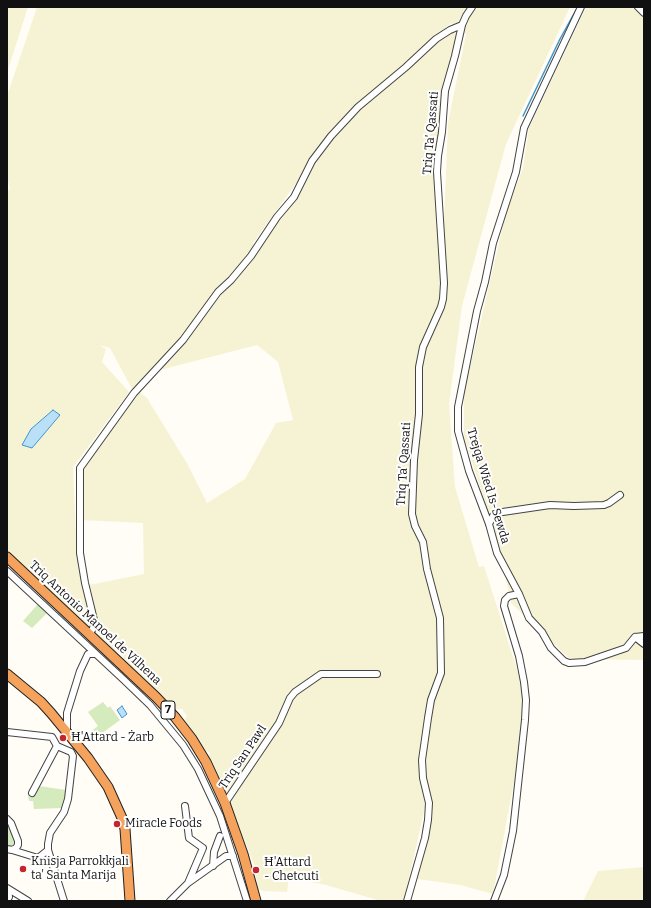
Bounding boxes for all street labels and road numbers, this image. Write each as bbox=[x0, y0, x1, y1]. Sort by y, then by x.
street label: Triq Ta' Qassati bbox=[420, 91, 442, 175]
street label: Triq Ta' Qassati bbox=[394, 422, 414, 506]
street label: Trejqa Wied Is-Sewda bbox=[464, 426, 512, 546]
street label: Triq Antonio Manoel de Vilhena bbox=[26, 558, 164, 688]
road number: 7 bbox=[161, 701, 175, 719]
street label: Triq San Pawl bbox=[216, 722, 270, 792]

